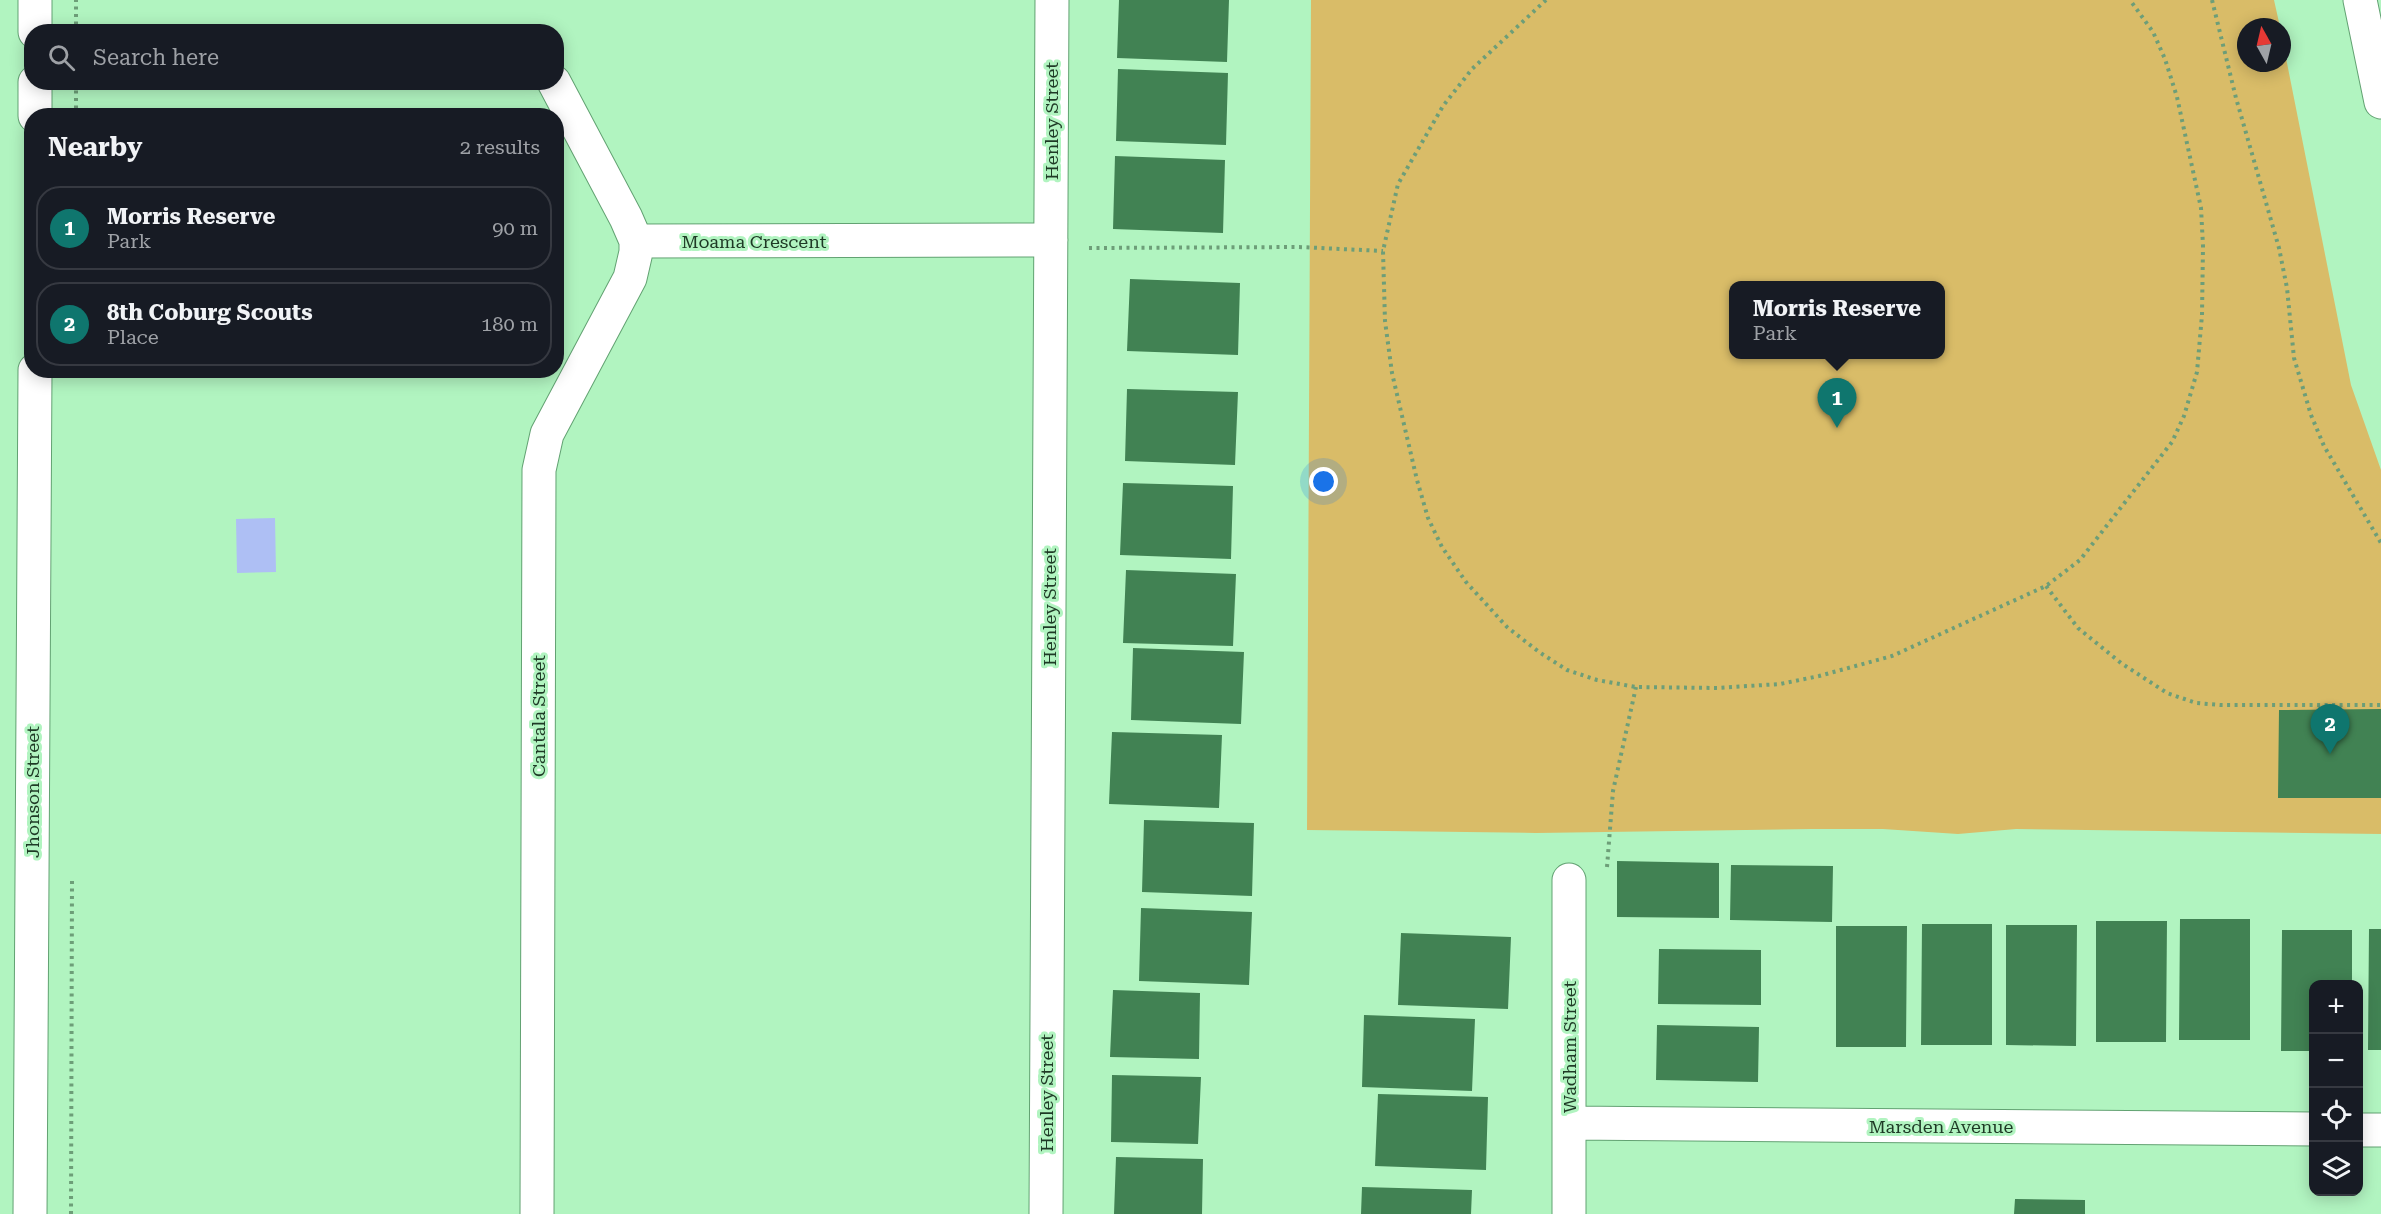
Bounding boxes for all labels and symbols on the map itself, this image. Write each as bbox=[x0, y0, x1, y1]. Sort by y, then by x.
north arrow bbox=[2237, 18, 2291, 72]
street label: Henley Street bbox=[1041, 62, 1062, 180]
street label: Moama Crescent bbox=[681, 231, 827, 252]
pin: 1 bbox=[1818, 378, 1856, 428]
your location bbox=[1309, 467, 1338, 496]
street label: Henley Street bbox=[1039, 548, 1060, 666]
street label: Cantala Street bbox=[528, 655, 549, 777]
pin: 2 bbox=[2310, 704, 2350, 754]
street label: Jhonson Street bbox=[22, 726, 43, 858]
street label: Wadham Street bbox=[1559, 980, 1580, 1113]
street label: Henley Street bbox=[1036, 1034, 1057, 1152]
street label: Marsden Avenue bbox=[1869, 1116, 2013, 1137]

